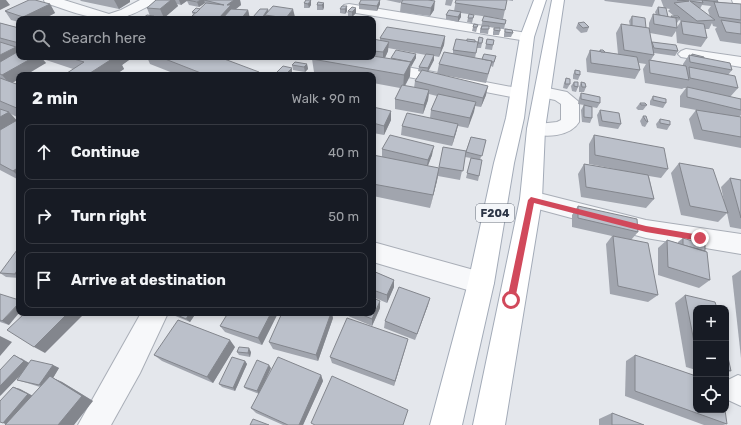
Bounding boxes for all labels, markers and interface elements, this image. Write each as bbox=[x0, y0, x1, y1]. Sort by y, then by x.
search box bbox=[16, 16, 376, 60]
icon: search bbox=[30, 27, 52, 49]
text: Search here bbox=[62, 29, 146, 47]
text: 2 min bbox=[32, 88, 78, 108]
text: Walk · 90 m bbox=[292, 91, 360, 106]
icon: ahead bbox=[33, 141, 55, 163]
text: Continue bbox=[71, 143, 140, 161]
text: 40 m bbox=[328, 145, 359, 160]
road number: F204 bbox=[476, 204, 514, 222]
icon: right bbox=[33, 205, 55, 227]
text: Turn right bbox=[71, 207, 146, 225]
text: 50 m bbox=[328, 209, 359, 224]
route end bbox=[691, 229, 709, 247]
icon: arrive bbox=[33, 269, 55, 291]
text: Arrive at destination bbox=[71, 271, 226, 289]
route start bbox=[502, 291, 520, 309]
map controls bbox=[693, 305, 729, 413]
button: + bbox=[693, 305, 729, 341]
button: − bbox=[693, 341, 729, 377]
button: locate bbox=[693, 377, 729, 413]

